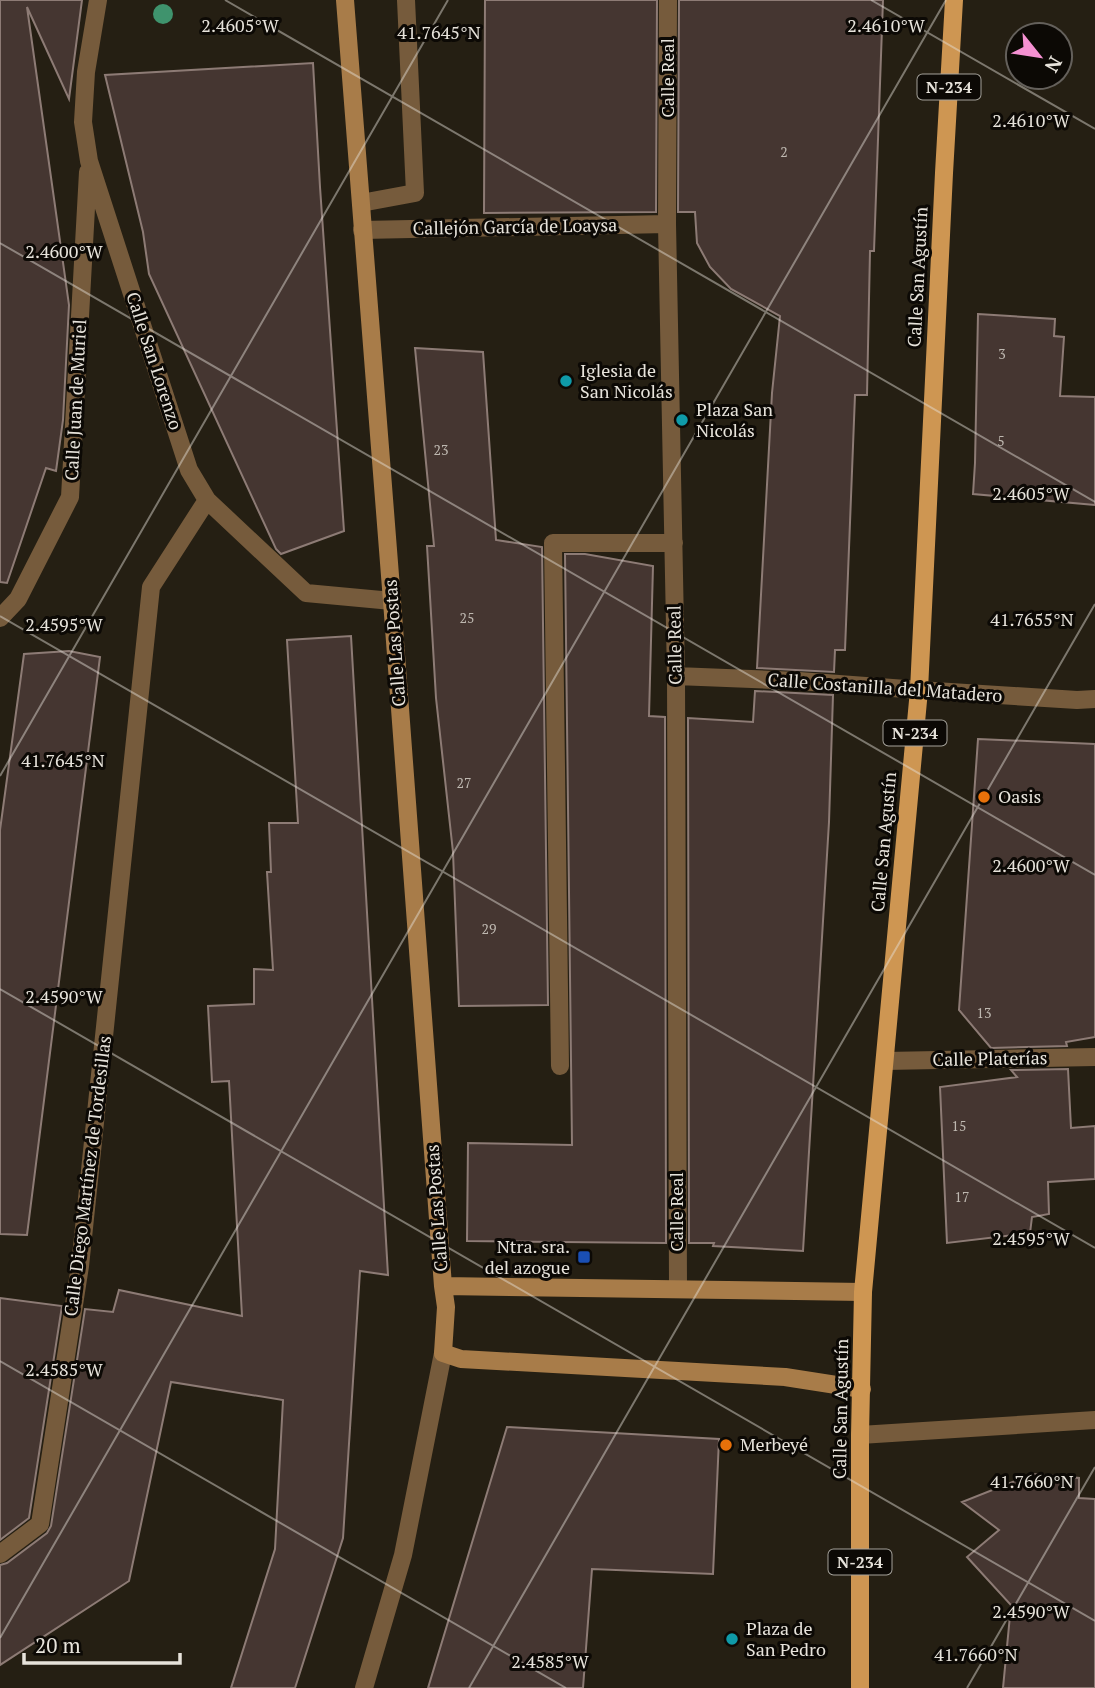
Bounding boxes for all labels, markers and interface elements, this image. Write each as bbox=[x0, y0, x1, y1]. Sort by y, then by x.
text: 2.4605°W bbox=[201, 13, 279, 37]
text: 2.4610°W bbox=[847, 13, 925, 37]
text: 41.7645°N bbox=[397, 20, 481, 44]
north arrow bbox=[1004, 21, 1074, 91]
street label: Calle Real bbox=[655, 38, 679, 118]
text: N bbox=[1039, 52, 1069, 78]
road number: N-234 bbox=[918, 74, 981, 100]
text: 2.4610°W bbox=[992, 108, 1070, 132]
house number: 2 bbox=[780, 142, 788, 161]
street label: Calle San Agustín bbox=[901, 206, 933, 348]
street label: Callejón García de Loaysa bbox=[412, 212, 618, 240]
text: 2.4600°W bbox=[25, 239, 103, 263]
street label: Calle San Lorenzo bbox=[121, 289, 189, 433]
street label: Calle Juan de Muriel bbox=[59, 319, 91, 481]
house number: 3 bbox=[998, 344, 1006, 363]
place label: Iglesia de San Nicolás bbox=[580, 358, 673, 403]
marker: Iglesia de San Nicolás bbox=[558, 373, 574, 389]
place label: Plaza San Nicolás bbox=[696, 397, 773, 442]
marker: Plaza San Nicolás bbox=[674, 412, 690, 428]
house number: 5 bbox=[997, 431, 1005, 450]
house number: 23 bbox=[434, 440, 448, 459]
text: 2.4605°W bbox=[992, 481, 1070, 505]
street label: Calle Las Postas bbox=[378, 579, 410, 708]
street label: Calle Real bbox=[661, 605, 687, 685]
text: 41.7655°N bbox=[990, 607, 1074, 631]
house number: 25 bbox=[460, 608, 474, 627]
text: 2.4595°W bbox=[25, 612, 103, 636]
street label: Calle Costanilla del Matadero bbox=[767, 667, 1003, 707]
road number: N-234 bbox=[884, 720, 946, 746]
text: 41.7645°N bbox=[21, 748, 105, 772]
street label: Calle San Agustín bbox=[865, 771, 901, 913]
house number: 27 bbox=[457, 773, 471, 792]
place label: Oasis bbox=[998, 784, 1041, 808]
marker: Oasis bbox=[976, 789, 992, 805]
text: 2.4600°W bbox=[992, 853, 1070, 877]
house number: 29 bbox=[482, 919, 496, 938]
text: 2.4590°W bbox=[25, 984, 103, 1008]
house number: 13 bbox=[977, 1003, 991, 1022]
street label: Calle Diego Martínez de Tordesillas bbox=[58, 1034, 116, 1318]
street label: Calle Platerías bbox=[932, 1045, 1048, 1071]
house number: 15 bbox=[952, 1116, 966, 1135]
street label: Calle Las Postas bbox=[420, 1144, 452, 1273]
street label: Calle Real bbox=[664, 1172, 688, 1252]
house number: 17 bbox=[955, 1187, 969, 1206]
text: 2.4595°W bbox=[992, 1226, 1070, 1250]
place label: Ntra. sra. del azogue bbox=[485, 1234, 570, 1279]
marker: Ntra. sra. del azogue bbox=[576, 1249, 592, 1265]
street label: Calle San Agustín bbox=[827, 1338, 853, 1479]
text: 2.4585°W bbox=[25, 1357, 103, 1381]
place label: Merbeyé bbox=[740, 1432, 808, 1456]
marker: Merbeyé bbox=[718, 1437, 734, 1453]
text: 41.7660°N bbox=[990, 1469, 1074, 1493]
road number: N-234 bbox=[828, 1550, 892, 1574]
text: 2.4590°W bbox=[992, 1599, 1070, 1623]
place label: Plaza de San Pedro bbox=[746, 1616, 826, 1661]
scale bar bbox=[24, 1622, 180, 1666]
text: 20 m bbox=[35, 1631, 81, 1659]
marker: Plaza de San Pedro bbox=[724, 1631, 740, 1647]
text: 41.7660°N bbox=[934, 1642, 1018, 1666]
text: 2.4585°W bbox=[511, 1649, 589, 1673]

